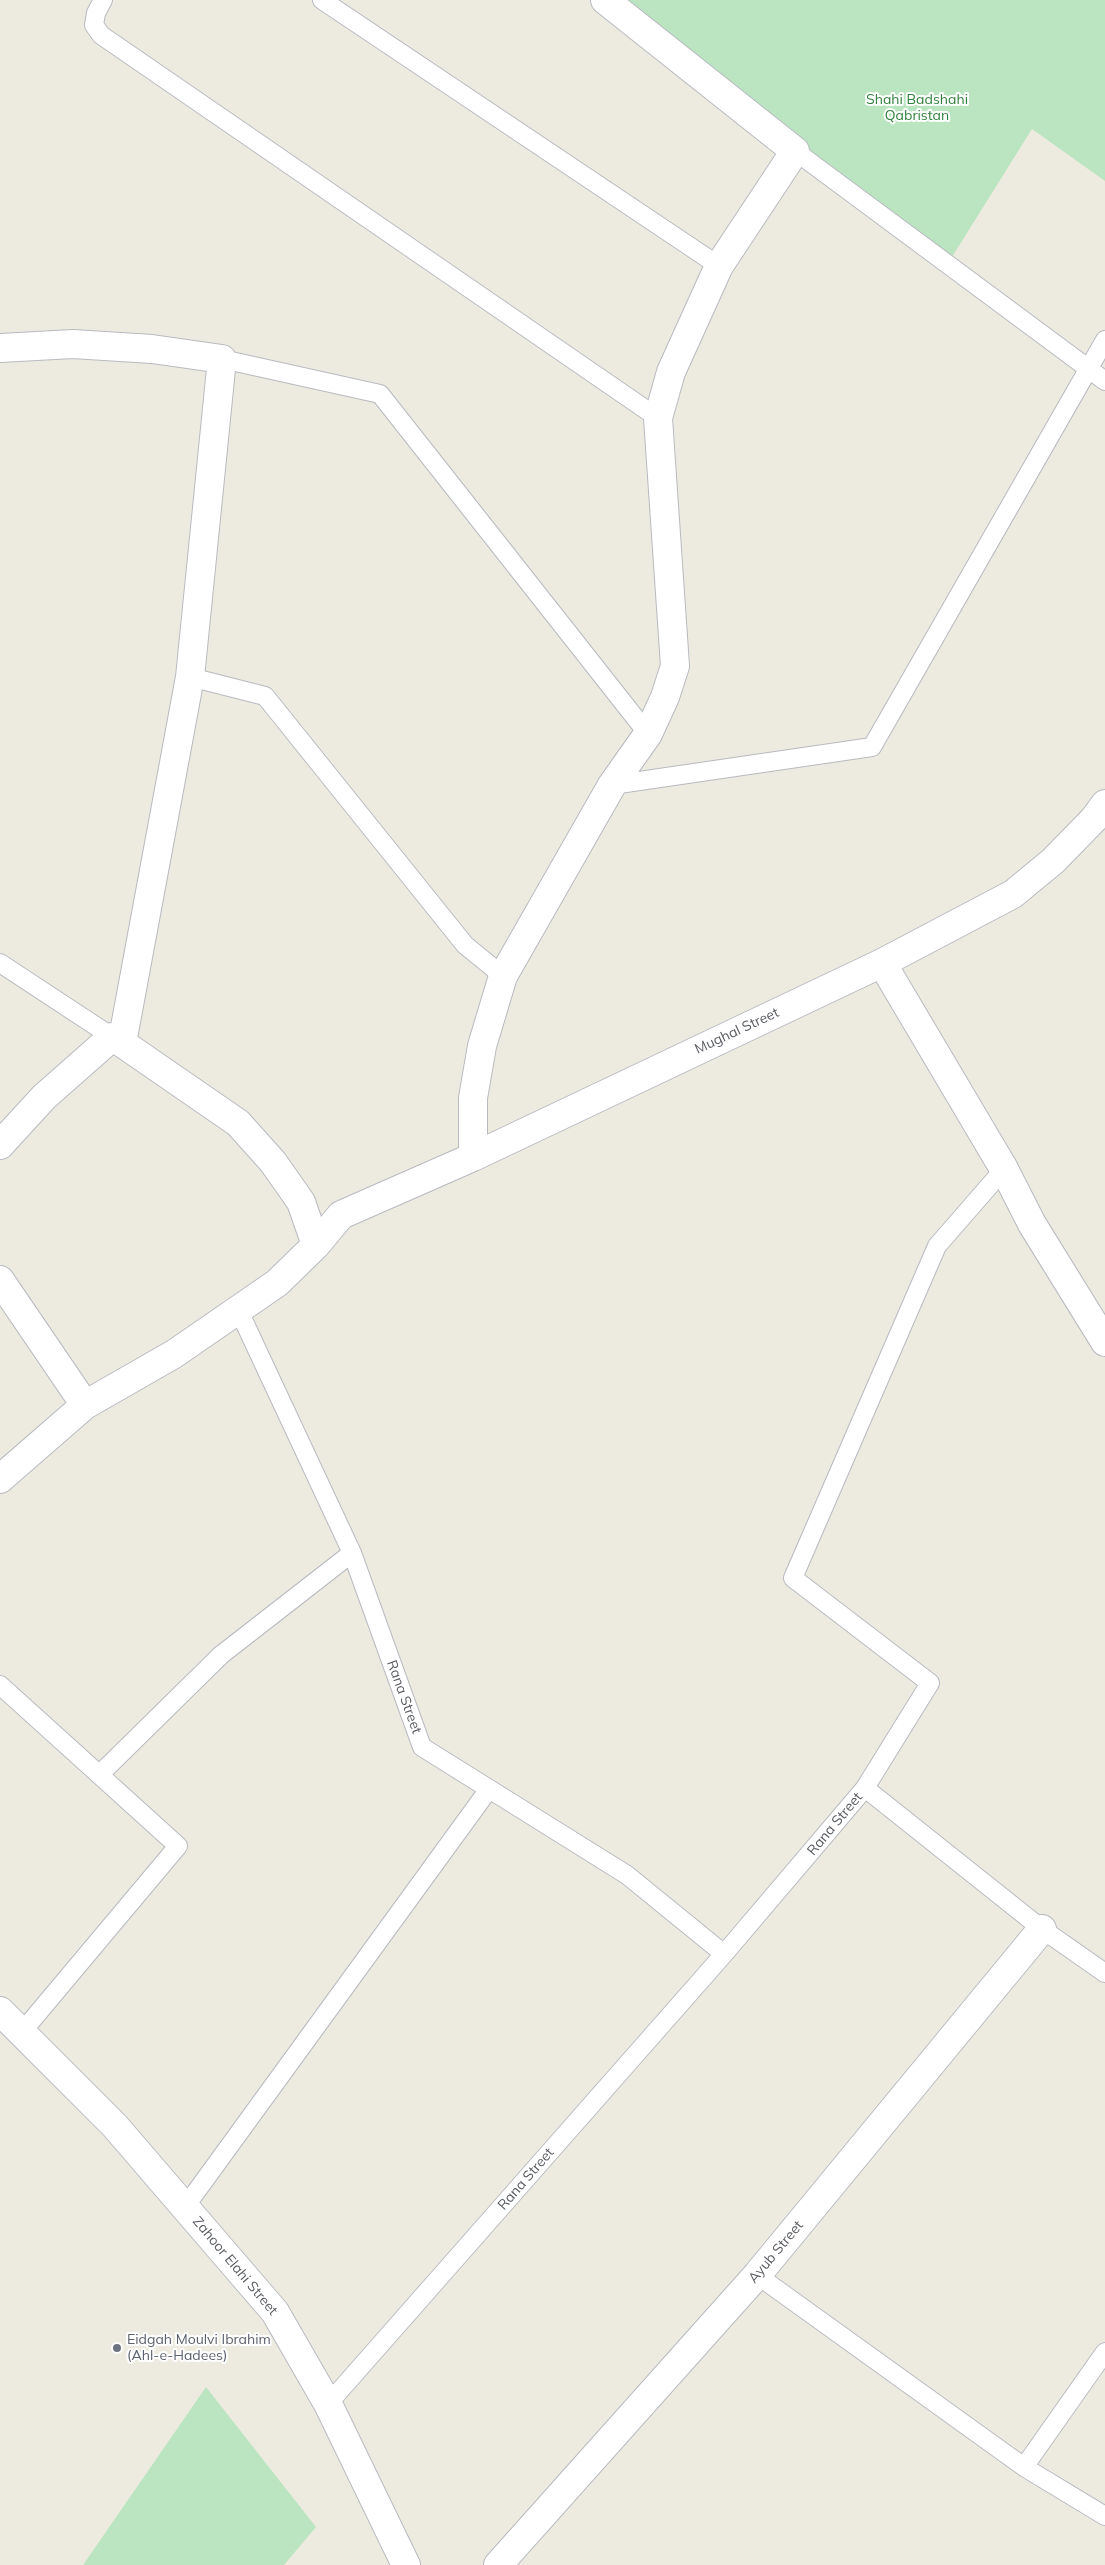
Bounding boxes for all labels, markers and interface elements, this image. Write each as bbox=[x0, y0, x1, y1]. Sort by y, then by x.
park label: Shahi Badshahi Qabristan bbox=[866, 92, 968, 124]
street label: Mughal Street bbox=[692, 1004, 782, 1058]
street label: Rana Street bbox=[383, 1658, 425, 1736]
street label: Rana Street bbox=[804, 1789, 866, 1859]
street label: Rana Street bbox=[494, 2144, 558, 2214]
street label: Zahoor Elahi Street bbox=[189, 2213, 281, 2319]
street label: Ayub Street bbox=[745, 2217, 807, 2287]
place label: Eidgah Moulvi Ibrahim (Ahl-e-Hadees) bbox=[127, 2332, 271, 2364]
marker: Eidgah Moulvi Ibrahim (Ahl-e-Hadees) bbox=[111, 2342, 123, 2354]

